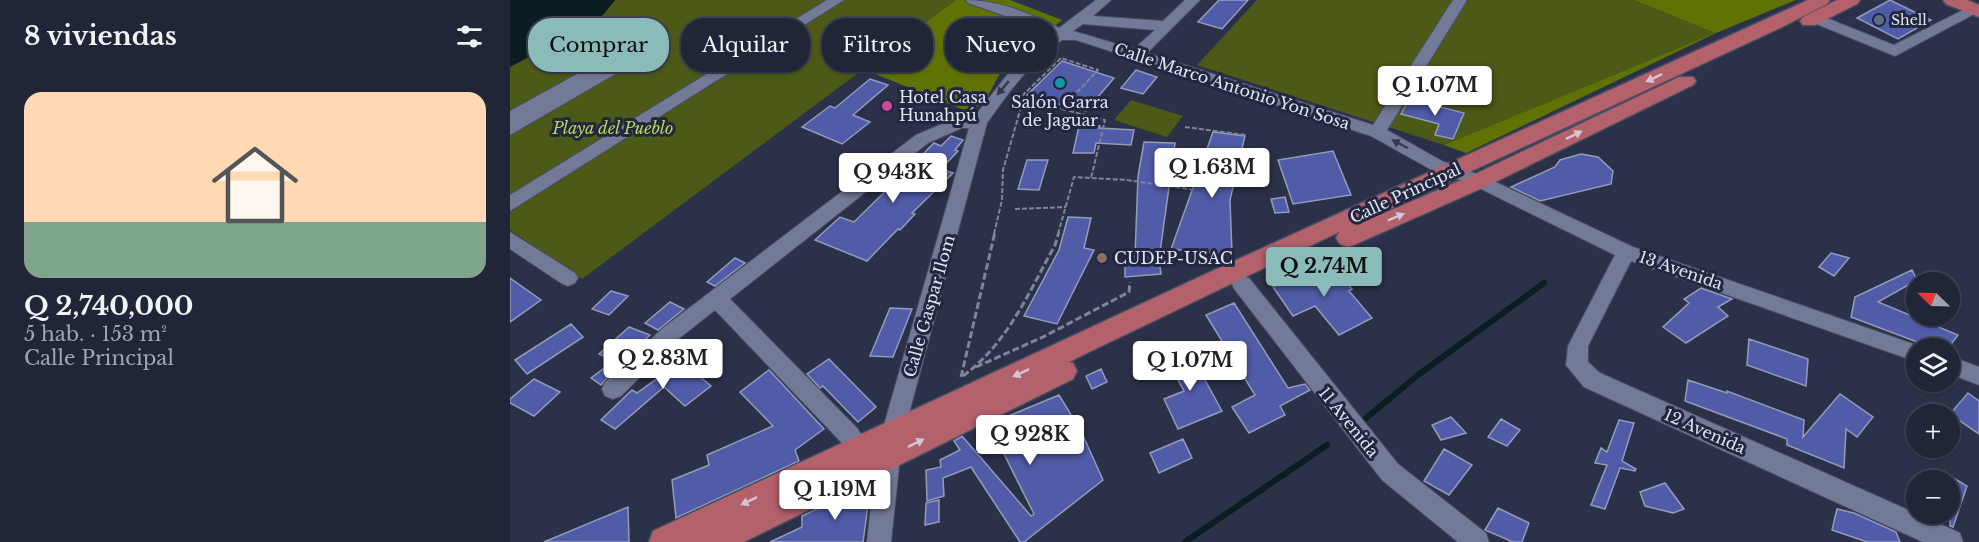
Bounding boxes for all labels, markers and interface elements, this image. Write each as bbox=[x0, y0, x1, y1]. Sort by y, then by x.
place label: Shell bbox=[1891, 11, 1927, 29]
marker: Shell bbox=[1872, 13, 1886, 27]
chip: Comprar bbox=[528, 18, 669, 72]
chip: Alquilar bbox=[681, 18, 810, 72]
chip: Filtros bbox=[822, 18, 933, 72]
chip: Nuevo bbox=[945, 18, 1057, 72]
text: 8 viviendas bbox=[24, 20, 177, 52]
icon: filters bbox=[453, 20, 486, 53]
street label: Calle Marco Antonio Yon Sosa bbox=[1112, 38, 1352, 134]
pin: Q 1.07M bbox=[1380, 66, 1490, 117]
text: Q 1.07M bbox=[1392, 73, 1478, 97]
one-way arrow bbox=[1645, 73, 1663, 83]
marker: Salón Garra de Jaguar bbox=[1053, 76, 1067, 90]
one-way arrow bbox=[997, 80, 1010, 95]
place label: Hotel Casa Hunahpú bbox=[899, 87, 987, 125]
place label: Salón Garra de Jaguar bbox=[1011, 92, 1109, 130]
marker: Hotel Casa Hunahpú bbox=[880, 99, 894, 113]
park label: Playa del Pueblo bbox=[552, 118, 673, 138]
icon: home bbox=[201, 131, 309, 239]
one-way arrow bbox=[1565, 131, 1582, 140]
one-way arrow bbox=[1391, 139, 1408, 149]
pin: Q 1.63M bbox=[1157, 148, 1267, 199]
pin: Q 943K bbox=[844, 153, 942, 204]
text: Q 1.63M bbox=[1168, 155, 1256, 179]
street label: Calle Principal bbox=[1346, 159, 1464, 227]
text: Q 943K bbox=[853, 160, 933, 184]
one-way arrow bbox=[1388, 212, 1405, 221]
street label: Calle Gaspar Ilom bbox=[899, 233, 959, 379]
street label: 13 Avenida bbox=[1637, 246, 1726, 294]
pin: Q 2.74M bbox=[1269, 247, 1379, 298]
place label: CUDEP-USAC bbox=[1114, 248, 1233, 268]
marker: CUDEP-USAC bbox=[1095, 251, 1109, 265]
text: Q 2.74M bbox=[1280, 254, 1368, 278]
north arrow bbox=[1906, 272, 1960, 326]
map controls bbox=[1906, 272, 1960, 524]
text: Q 2,740,000 bbox=[24, 290, 194, 322]
text: 5 hab. · 153 m² bbox=[24, 322, 167, 346]
button: layers bbox=[1906, 338, 1960, 392]
pin: Q 2.83M bbox=[608, 339, 718, 390]
pin: Q 1.07M bbox=[1135, 341, 1245, 392]
text: Calle Principal bbox=[24, 346, 174, 370]
text: Q 2.83M bbox=[618, 346, 708, 370]
text: Q 1.07M bbox=[1147, 348, 1233, 372]
one-way arrow bbox=[1011, 368, 1029, 378]
street label: 11 Avenida bbox=[1315, 383, 1383, 461]
street label: 12 Avenida bbox=[1661, 404, 1749, 458]
button: + bbox=[1906, 404, 1960, 458]
pin: Q 928K bbox=[981, 415, 1079, 466]
text: Q 928K bbox=[990, 422, 1070, 446]
one-way arrow bbox=[908, 438, 925, 448]
pin: Q 1.19M bbox=[780, 470, 890, 521]
button: − bbox=[1906, 470, 1960, 524]
text: Q 1.19M bbox=[793, 477, 877, 501]
one-way arrow bbox=[741, 497, 758, 506]

